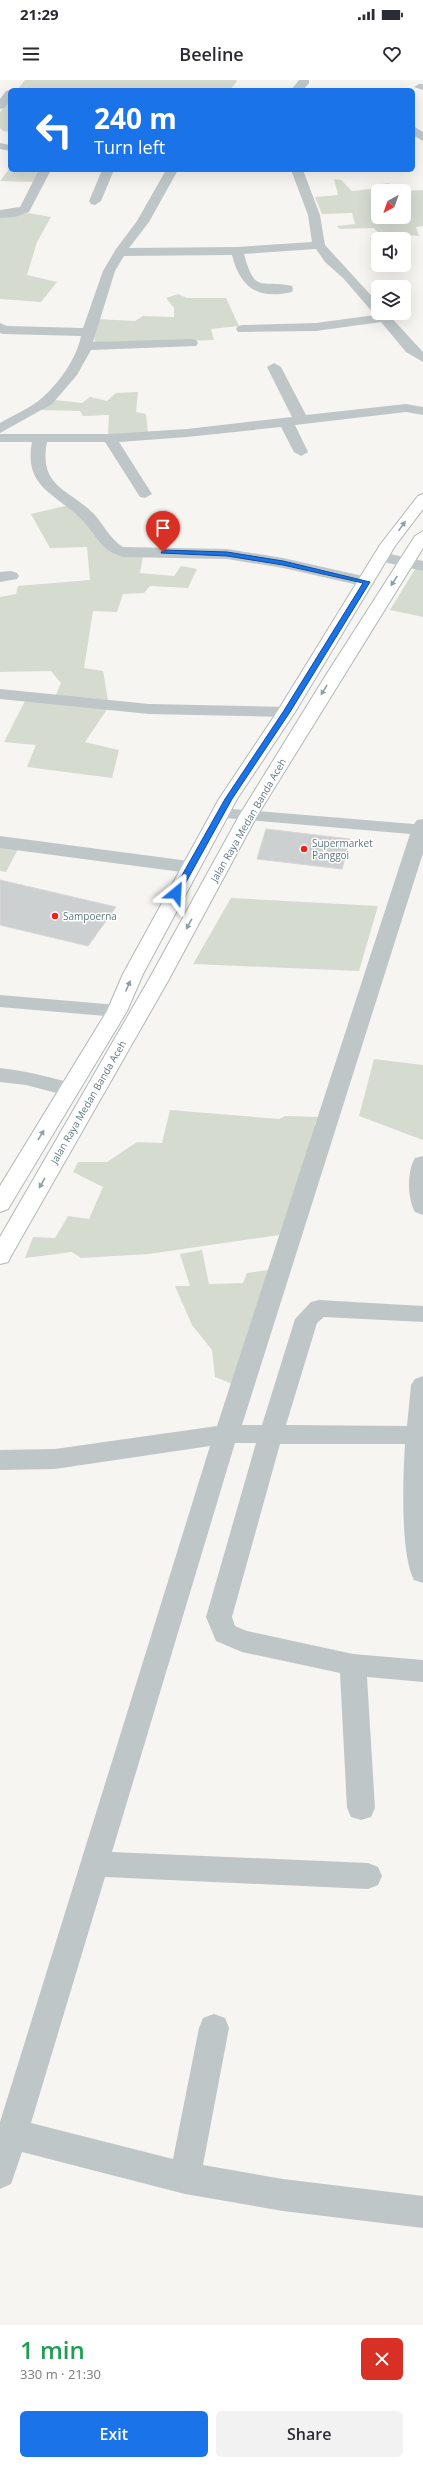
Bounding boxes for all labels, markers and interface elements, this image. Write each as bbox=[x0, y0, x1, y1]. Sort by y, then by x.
text: 21:29 bbox=[20, 4, 59, 24]
text: Beeline bbox=[179, 42, 244, 66]
icon: menu bbox=[20, 43, 42, 65]
icon: heart bbox=[381, 43, 403, 65]
text: 240 m bbox=[94, 99, 177, 137]
icon: left bbox=[28, 104, 80, 156]
text: Turn left bbox=[94, 135, 165, 159]
north arrow bbox=[371, 184, 411, 224]
map controls bbox=[371, 184, 411, 320]
button: sound bbox=[371, 232, 411, 272]
button: layers bbox=[371, 280, 411, 320]
pin bbox=[146, 511, 180, 552]
icon: arrive bbox=[152, 517, 174, 539]
one-way arrow bbox=[398, 521, 406, 532]
one-way arrow bbox=[390, 576, 398, 586]
one-way arrow bbox=[321, 684, 328, 696]
street label: Jalan Raya Medan Banda Aceh bbox=[206, 756, 289, 885]
place label: Supermarket Panggoi bbox=[312, 836, 373, 862]
marker: Supermarket Panggoi bbox=[299, 844, 309, 854]
position arrow bbox=[155, 872, 197, 914]
place label: Sampoerna bbox=[63, 909, 117, 923]
marker: Sampoerna bbox=[50, 911, 60, 921]
one-way arrow bbox=[186, 918, 193, 930]
one-way arrow bbox=[124, 980, 131, 992]
street label: Jalan Raya Medan Banda Aceh bbox=[46, 1038, 129, 1167]
one-way arrow bbox=[38, 1129, 45, 1141]
one-way arrow bbox=[38, 1177, 45, 1189]
text: 1 min bbox=[20, 2333, 85, 2366]
button: close bbox=[361, 2338, 403, 2380]
text: 330 m · 21:30 bbox=[20, 2365, 101, 2383]
button: Exit bbox=[20, 2411, 208, 2457]
button: Share bbox=[216, 2411, 403, 2457]

